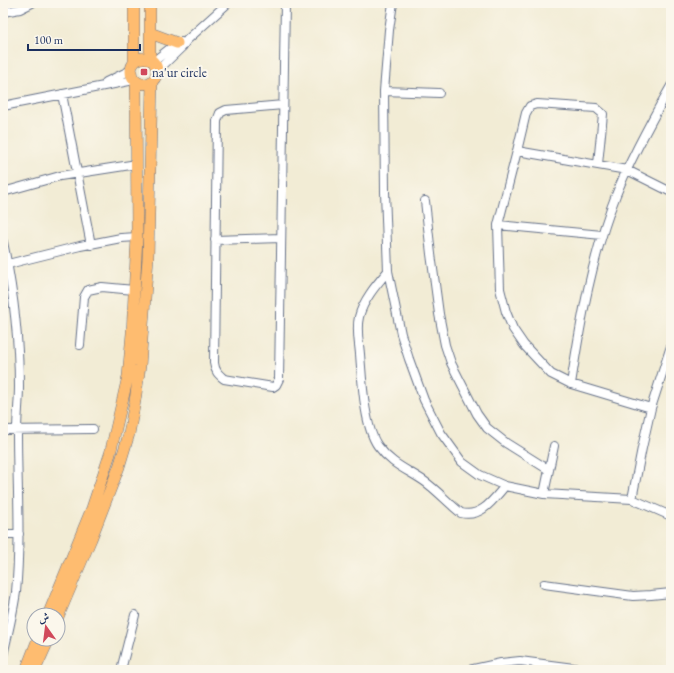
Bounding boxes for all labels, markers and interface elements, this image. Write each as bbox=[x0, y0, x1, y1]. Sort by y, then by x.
scale bar bbox=[28, 26, 140, 52]
text: 100 m bbox=[34, 32, 64, 48]
place label: na'ur circle bbox=[152, 64, 207, 81]
marker: na'ur circle bbox=[139, 67, 149, 77]
north arrow bbox=[26, 607, 66, 647]
text: ش bbox=[37, 609, 51, 625]

